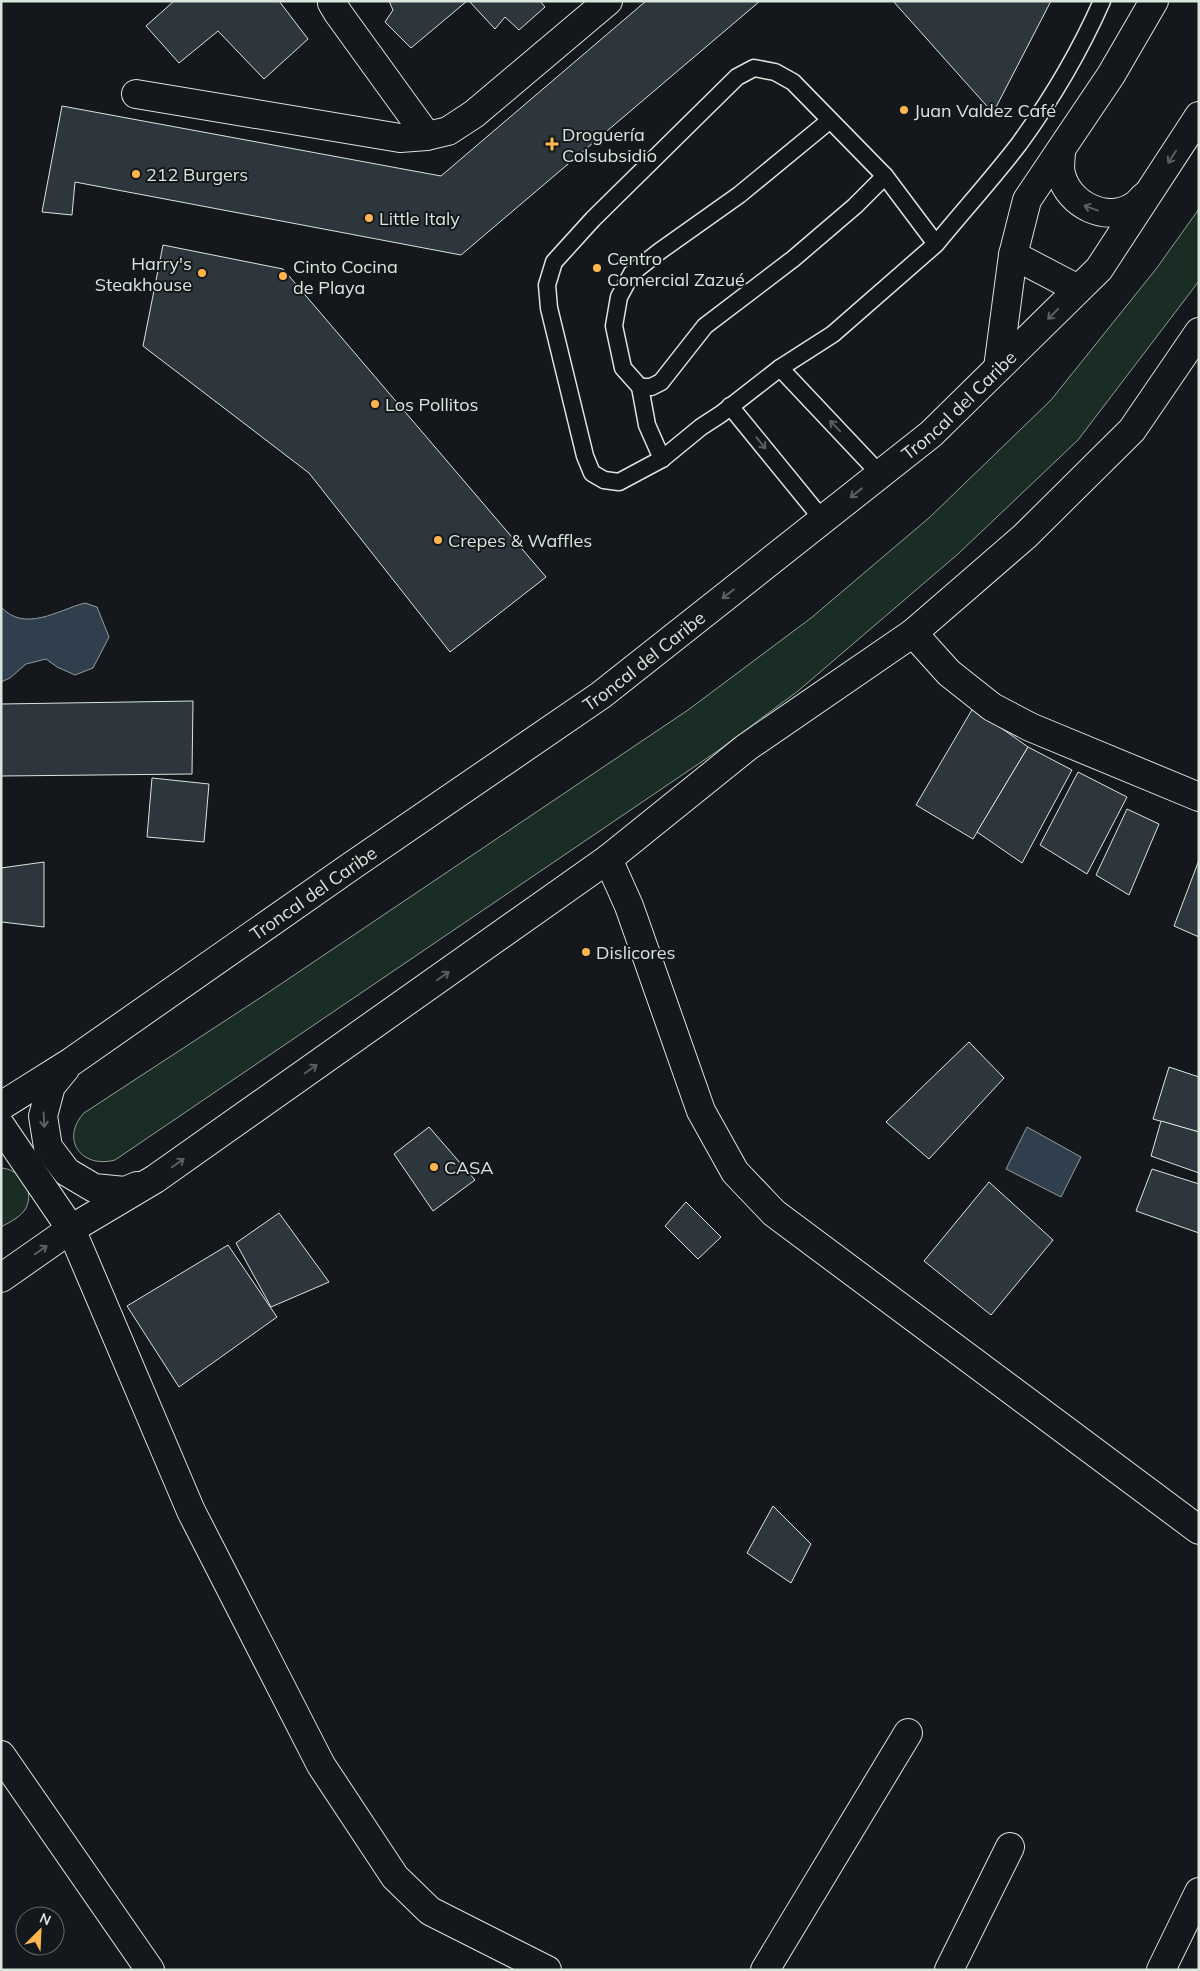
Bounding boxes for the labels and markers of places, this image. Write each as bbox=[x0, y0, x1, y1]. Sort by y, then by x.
place label: Juan Valdez Café bbox=[914, 99, 1056, 122]
marker: Juan Valdez Café bbox=[898, 104, 910, 116]
place label: Droguería Colsubsidio bbox=[562, 123, 657, 167]
marker: Droguería Colsubsidio bbox=[546, 138, 558, 150]
place label: 212 Burgers bbox=[146, 163, 248, 186]
marker: 212 Burgers bbox=[130, 168, 142, 180]
place label: Little Italy bbox=[379, 207, 460, 230]
marker: Little Italy bbox=[363, 212, 375, 224]
place label: Centro Comercial Zazué bbox=[607, 247, 745, 291]
place label: Harry's Steakhouse bbox=[95, 252, 192, 296]
place label: Cinto Cocina de Playa bbox=[293, 255, 398, 299]
marker: Centro Comercial Zazué bbox=[591, 262, 603, 274]
marker: Harry's Steakhouse bbox=[196, 267, 208, 279]
marker: Cinto Cocina de Playa bbox=[277, 270, 289, 282]
place label: Los Pollitos bbox=[385, 393, 479, 416]
marker: Los Pollitos bbox=[369, 398, 381, 410]
place label: Crepes & Waffles bbox=[448, 529, 592, 552]
marker: Crepes & Waffles bbox=[432, 534, 444, 546]
place label: Dislicores bbox=[596, 941, 675, 964]
marker: Dislicores bbox=[580, 946, 592, 958]
place label: CASA bbox=[444, 1156, 494, 1179]
marker: CASA bbox=[428, 1161, 440, 1173]

